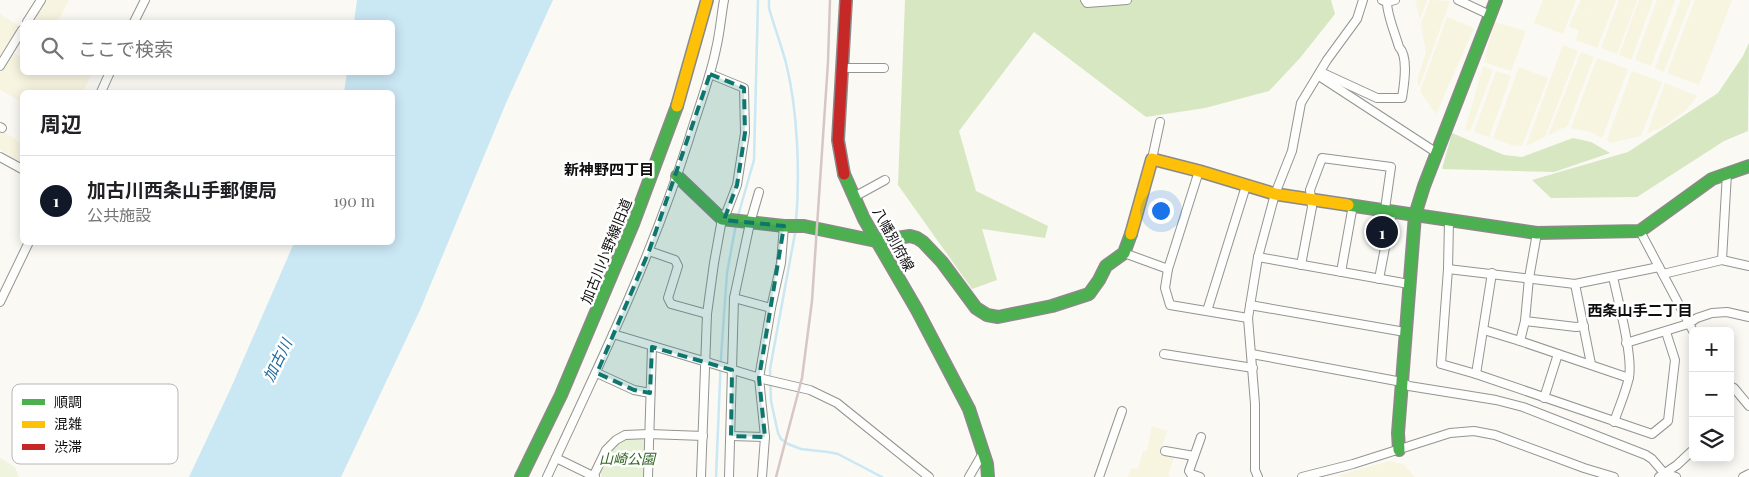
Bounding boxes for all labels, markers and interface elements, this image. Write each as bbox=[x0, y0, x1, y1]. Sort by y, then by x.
search box bbox=[20, 20, 395, 75]
icon: search bbox=[38, 34, 66, 62]
text: ここで検索 bbox=[78, 35, 173, 61]
text: 周辺 bbox=[40, 109, 82, 137]
district label: 新神野四丁目 bbox=[564, 159, 654, 179]
text: 加古川西条山手郵便局 bbox=[87, 176, 277, 202]
text: 1 bbox=[53, 190, 59, 211]
text: 190 m bbox=[333, 190, 375, 211]
street label: 加古川小野線旧道 bbox=[576, 196, 636, 306]
your location bbox=[1148, 198, 1174, 224]
text: 公共施設 bbox=[87, 204, 151, 225]
street label: 八幡別府線 bbox=[869, 204, 919, 274]
pin: 1 bbox=[1366, 213, 1398, 251]
district label: 西条山手二丁目 bbox=[1587, 300, 1693, 320]
map controls bbox=[1689, 327, 1734, 462]
button: + bbox=[1689, 327, 1734, 372]
water label: 加古川 bbox=[258, 334, 297, 385]
button: − bbox=[1689, 372, 1734, 417]
legend bbox=[12, 384, 178, 464]
text: 順調 bbox=[54, 392, 82, 411]
text: 混雑 bbox=[54, 414, 82, 433]
button: layers bbox=[1689, 417, 1734, 462]
text: 渋滞 bbox=[54, 437, 82, 456]
park label: 山崎公園 bbox=[599, 449, 657, 468]

